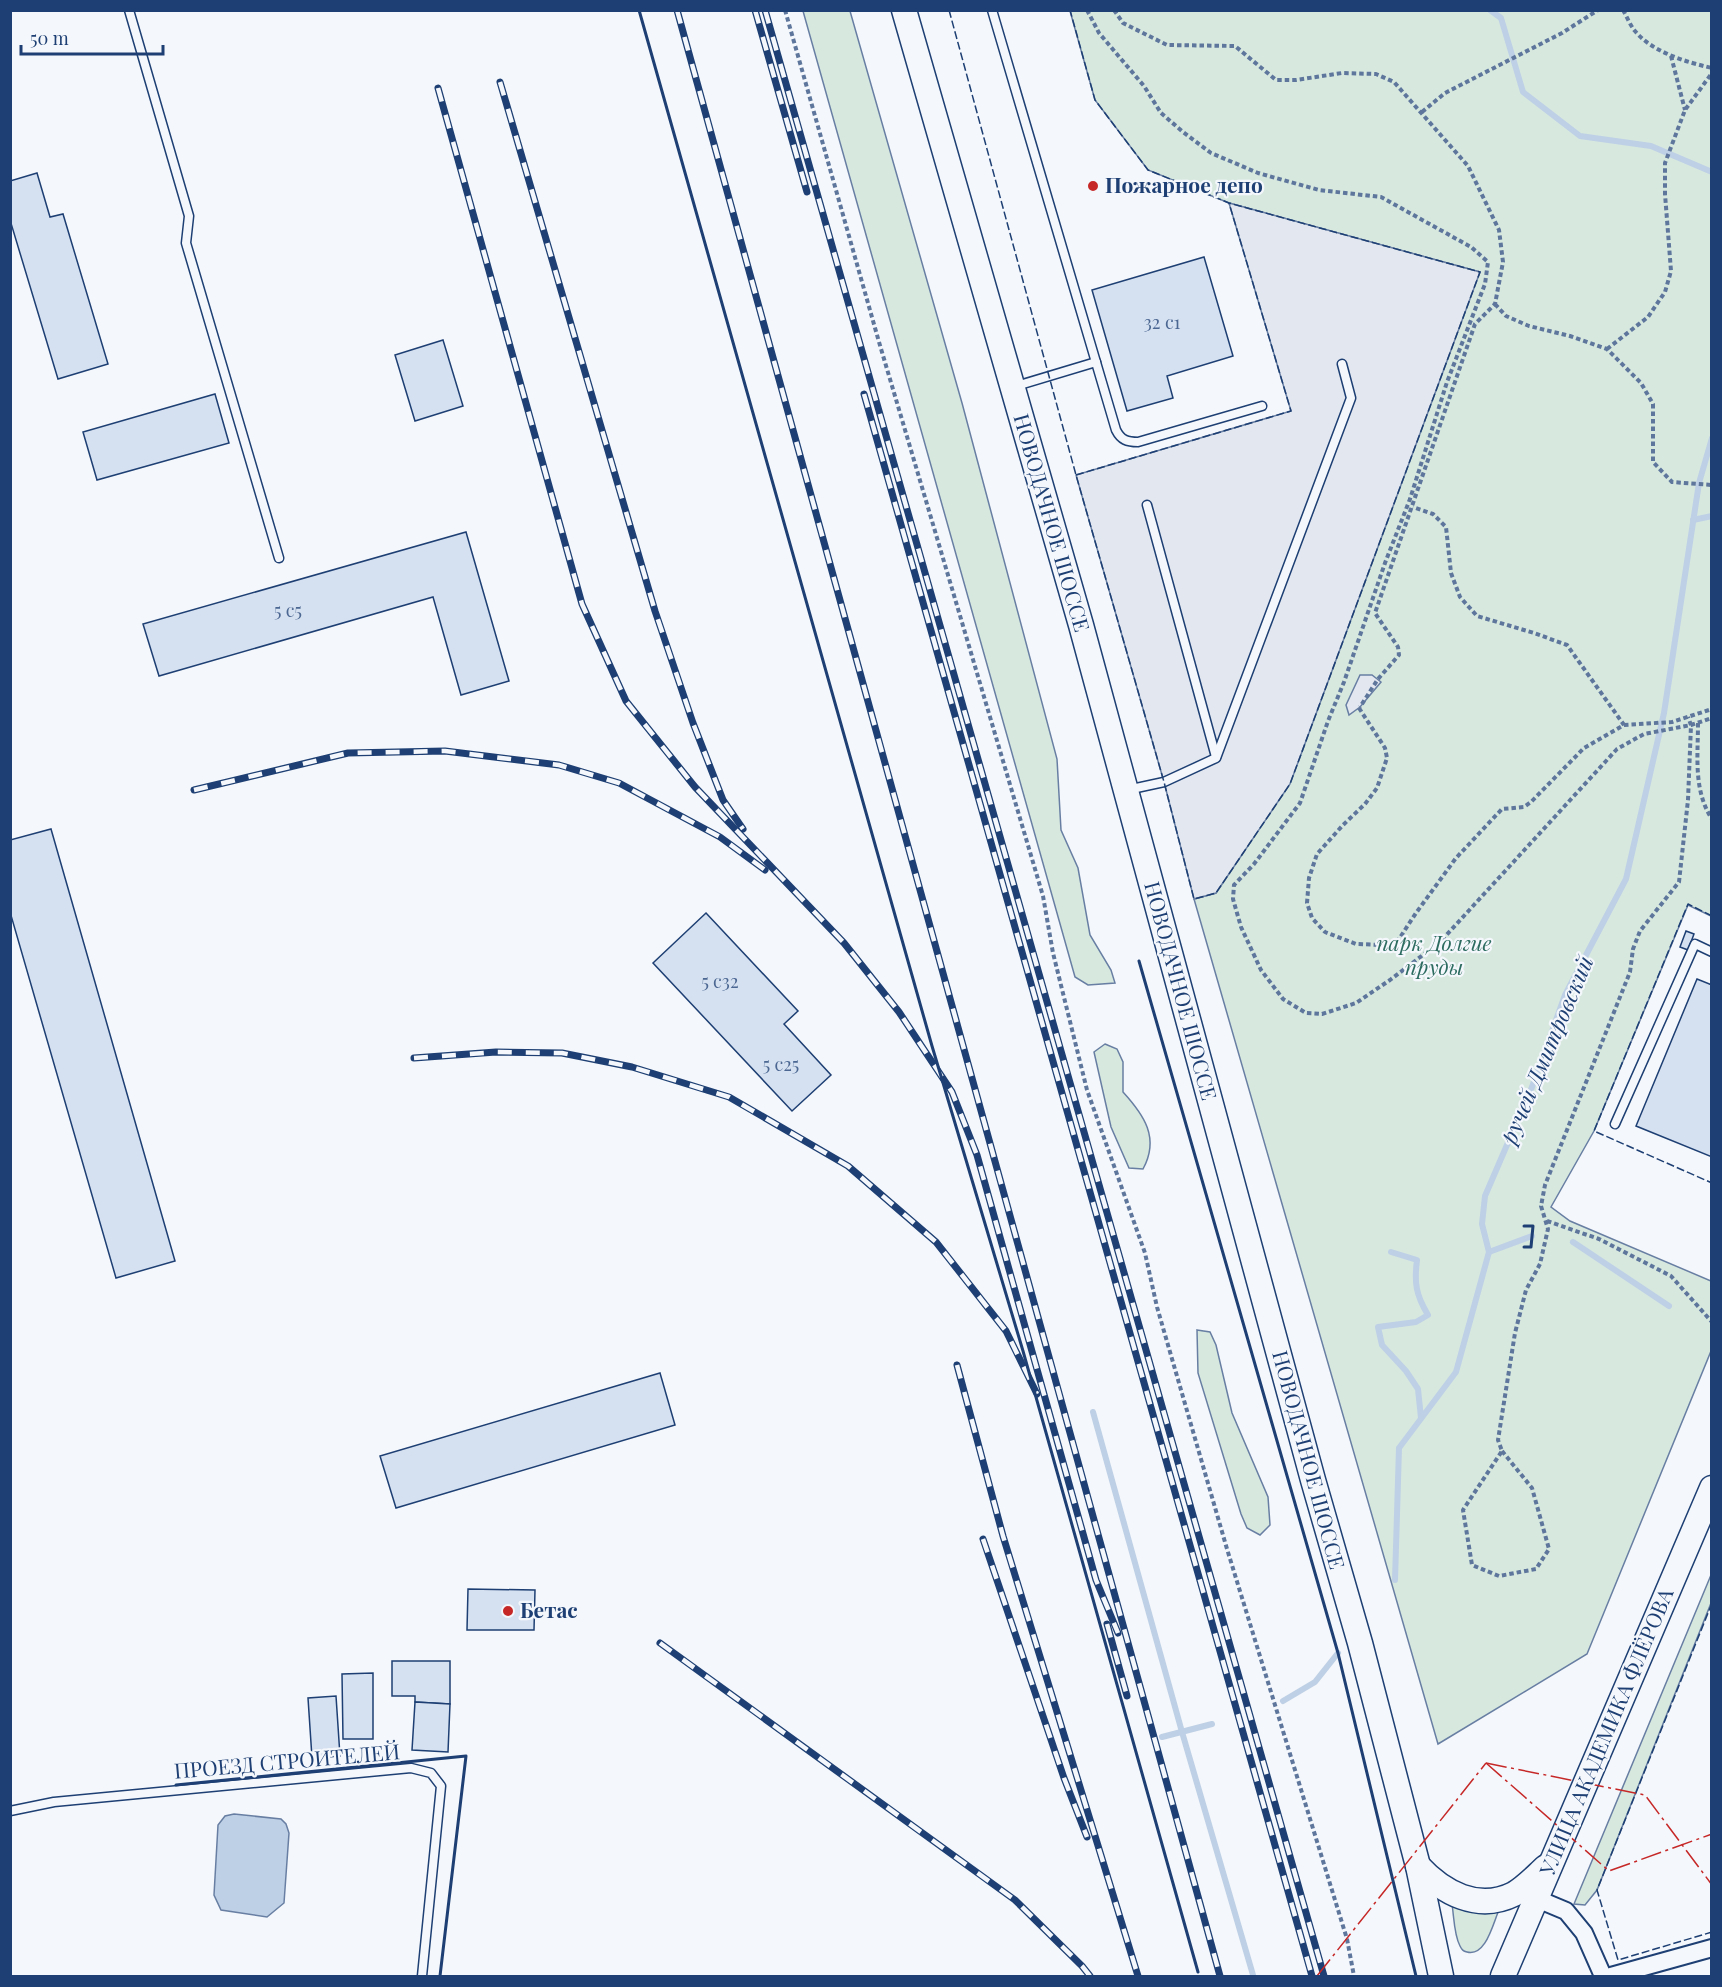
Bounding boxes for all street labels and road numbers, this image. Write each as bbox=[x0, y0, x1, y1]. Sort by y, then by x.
street label: НОВОДАЧНОЕ ШОССЕ bbox=[1008, 410, 1097, 635]
street label: НОВОДАЧНОЕ ШОССЕ bbox=[1139, 878, 1225, 1103]
street label: НОВОДАЧНОЕ ШОССЕ bbox=[1267, 1347, 1353, 1572]
street label: УЛИЦА АКАДЕМИКА ФЛЁРОВА bbox=[1531, 1583, 1679, 1880]
street label: ПРОЕЗД СТРОИТЕЛЕЙ bbox=[173, 1736, 401, 1784]

